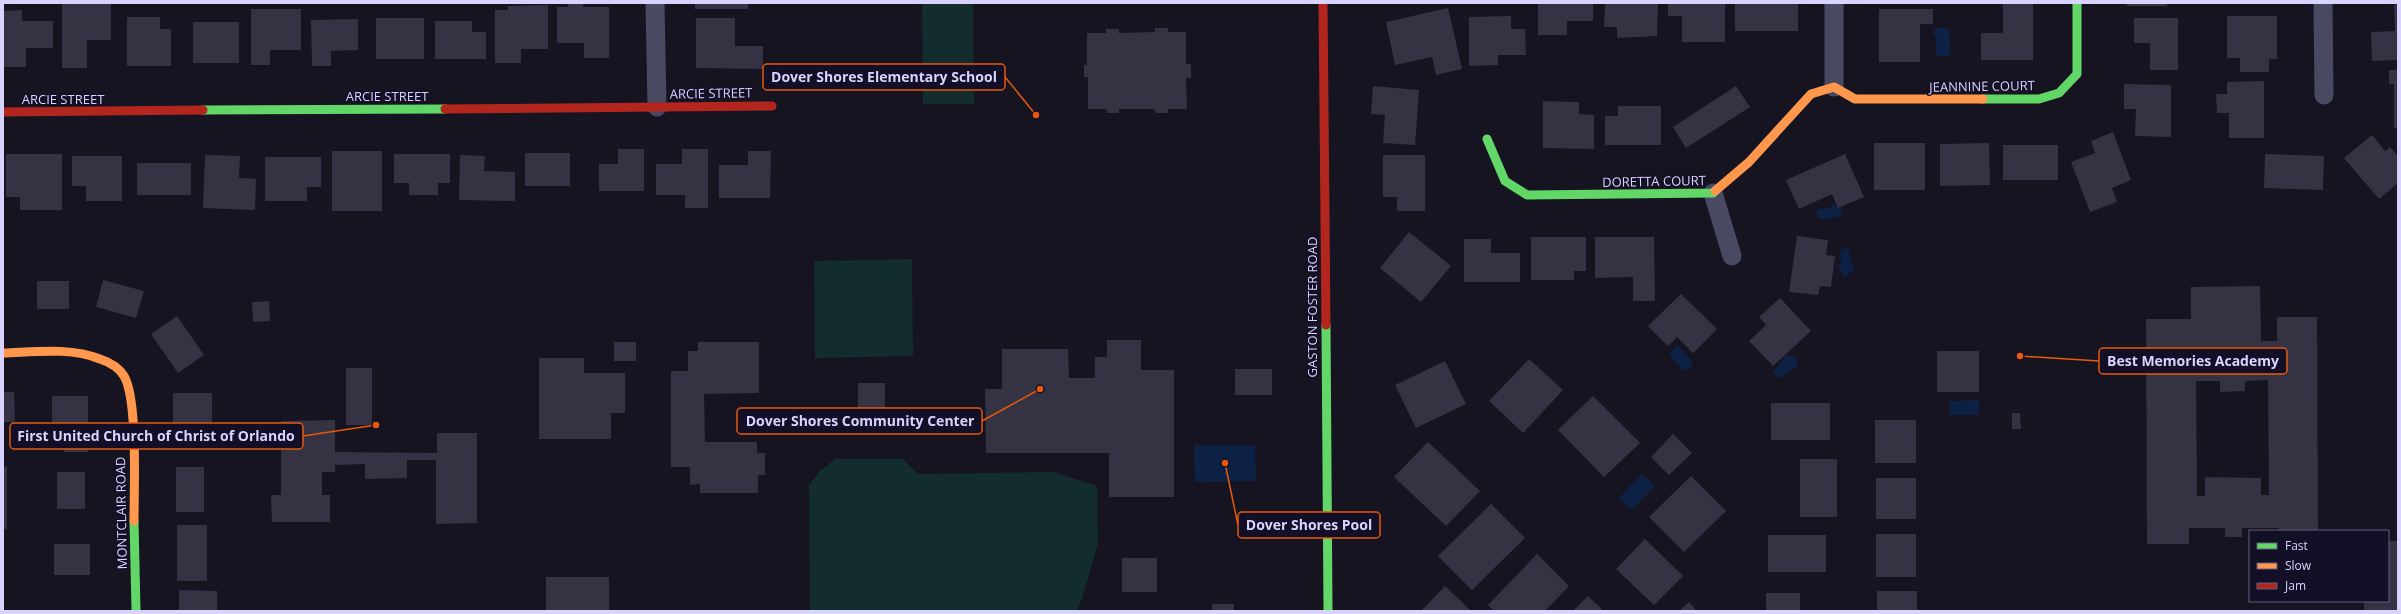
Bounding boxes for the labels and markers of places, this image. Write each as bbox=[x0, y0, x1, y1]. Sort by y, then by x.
callout: Dover Shores Elementary School bbox=[763, 64, 1005, 90]
callout: Best Memories Academy bbox=[2099, 348, 2287, 374]
callout: Dover Shores Community Center bbox=[737, 408, 982, 434]
callout: First United Church of Christ of Orlando bbox=[10, 423, 303, 449]
callout: Dover Shores Pool bbox=[1238, 512, 1380, 538]

